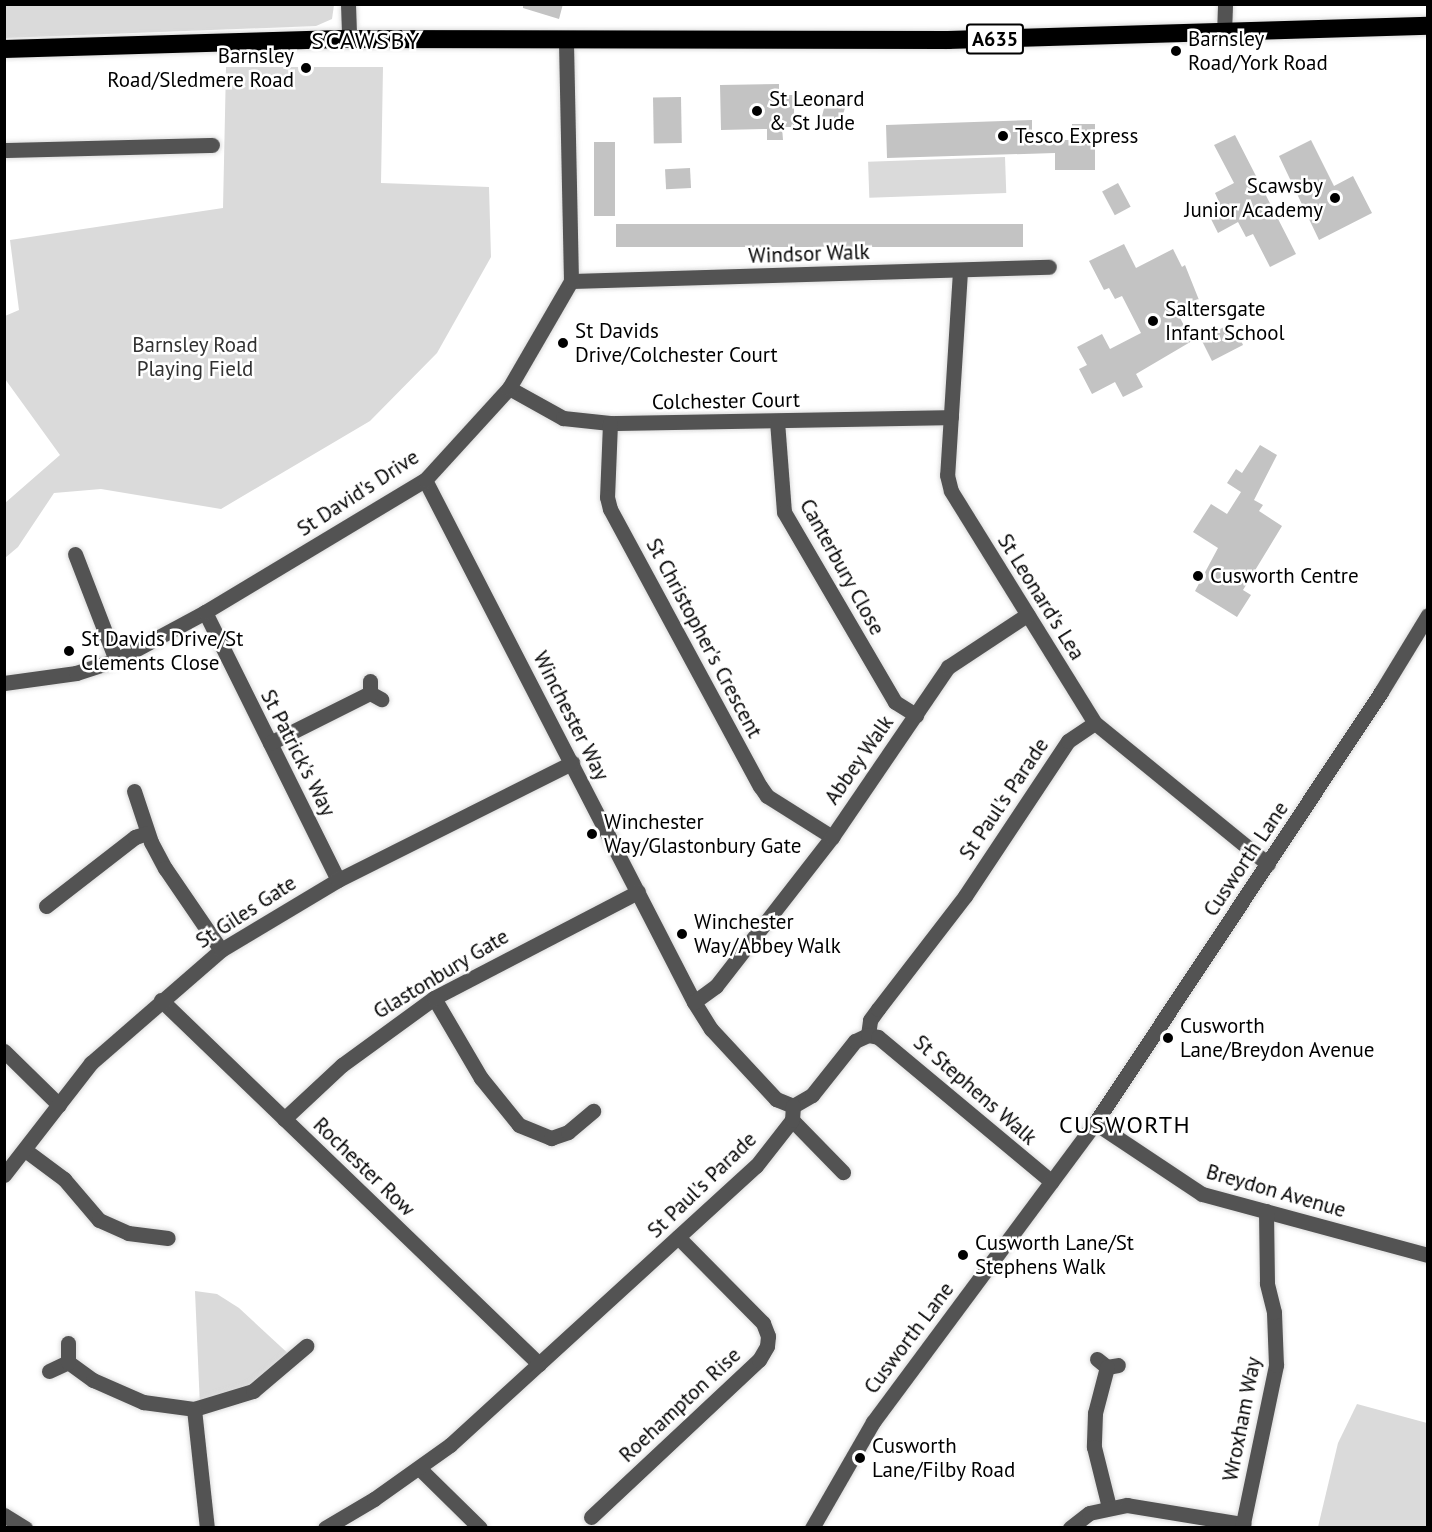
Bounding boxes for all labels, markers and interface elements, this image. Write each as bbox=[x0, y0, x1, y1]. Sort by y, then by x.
road number: A635 bbox=[965, 22, 1025, 56]
place label: Barnsley Road/York Road bbox=[1188, 26, 1328, 76]
district label: SCAWSBY bbox=[311, 27, 421, 55]
place label: Barnsley Road/Sledmere Road bbox=[107, 43, 294, 93]
marker: Barnsley Road/York Road bbox=[1169, 44, 1183, 58]
marker: Barnsley Road/Sledmere Road bbox=[299, 61, 313, 75]
place label: St Leonard & St Jude bbox=[769, 86, 865, 136]
marker: St Leonard & St Jude bbox=[750, 104, 764, 118]
place label: Tesco Express bbox=[1015, 123, 1138, 149]
marker: Tesco Express bbox=[996, 129, 1010, 143]
place label: Scawsby Junior Academy bbox=[1184, 173, 1323, 223]
marker: Scawsby Junior Academy bbox=[1328, 191, 1342, 205]
street label: Windsor Walk bbox=[748, 239, 870, 269]
place label: Saltersgate Infant School bbox=[1165, 296, 1285, 346]
marker: Saltersgate Infant School bbox=[1146, 314, 1160, 328]
place label: St Davids Drive/Colchester Court bbox=[575, 318, 778, 368]
park label: Barnsley Road Playing Field bbox=[132, 332, 258, 382]
marker: St Davids Drive/Colchester Court bbox=[556, 336, 570, 350]
street label: Colchester Court bbox=[652, 387, 800, 415]
street label: St David's Drive bbox=[292, 444, 424, 542]
street label: Canterbury Close bbox=[794, 494, 890, 640]
street label: St Leonard's Lea bbox=[992, 529, 1090, 665]
street label: St Christopher's Crescent bbox=[641, 534, 767, 742]
place label: Cusworth Centre bbox=[1210, 563, 1359, 589]
marker: Cusworth Centre bbox=[1191, 569, 1205, 583]
place label: St Davids Drive/St Clements Close bbox=[81, 626, 243, 676]
marker: St Davids Drive/St Clements Close bbox=[62, 644, 76, 658]
street label: Winchester Way bbox=[528, 647, 614, 785]
street label: St Patrick's Way bbox=[255, 685, 341, 821]
street label: Abbey Walk bbox=[819, 710, 899, 810]
street label: St Paul's Parade bbox=[954, 733, 1054, 865]
street label: Cusworth Lane bbox=[1198, 797, 1294, 921]
place label: Winchester Way/Glastonbury Gate bbox=[604, 809, 802, 859]
marker: Winchester Way/Glastonbury Gate bbox=[585, 827, 599, 841]
street label: St Giles Gate bbox=[191, 870, 301, 954]
place label: Winchester Way/Abbey Walk bbox=[694, 909, 842, 959]
street label: Glastonbury Gate bbox=[369, 924, 513, 1024]
marker: Winchester Way/Abbey Walk bbox=[675, 927, 689, 941]
place label: Cusworth Lane/Breydon Avenue bbox=[1180, 1013, 1375, 1063]
street label: St Stephens Walk bbox=[908, 1030, 1042, 1150]
marker: Cusworth Lane/Breydon Avenue bbox=[1161, 1031, 1175, 1045]
district label: CUSWORTH bbox=[1059, 1111, 1191, 1139]
street label: Rochester Row bbox=[308, 1112, 420, 1222]
street label: St Paul's Parade bbox=[642, 1127, 762, 1243]
street label: Breydon Avenue bbox=[1203, 1159, 1349, 1223]
place label: Cusworth Lane/St Stephens Walk bbox=[975, 1230, 1134, 1280]
marker: Cusworth Lane/St Stephens Walk bbox=[956, 1248, 970, 1262]
street label: Cusworth Lane bbox=[859, 1277, 959, 1399]
street label: Roehampton Rise bbox=[614, 1342, 746, 1468]
street label: Wroxham Way bbox=[1218, 1354, 1266, 1484]
place label: Cusworth Lane/Filby Road bbox=[872, 1433, 1016, 1483]
marker: Cusworth Lane/Filby Road bbox=[853, 1451, 867, 1465]

